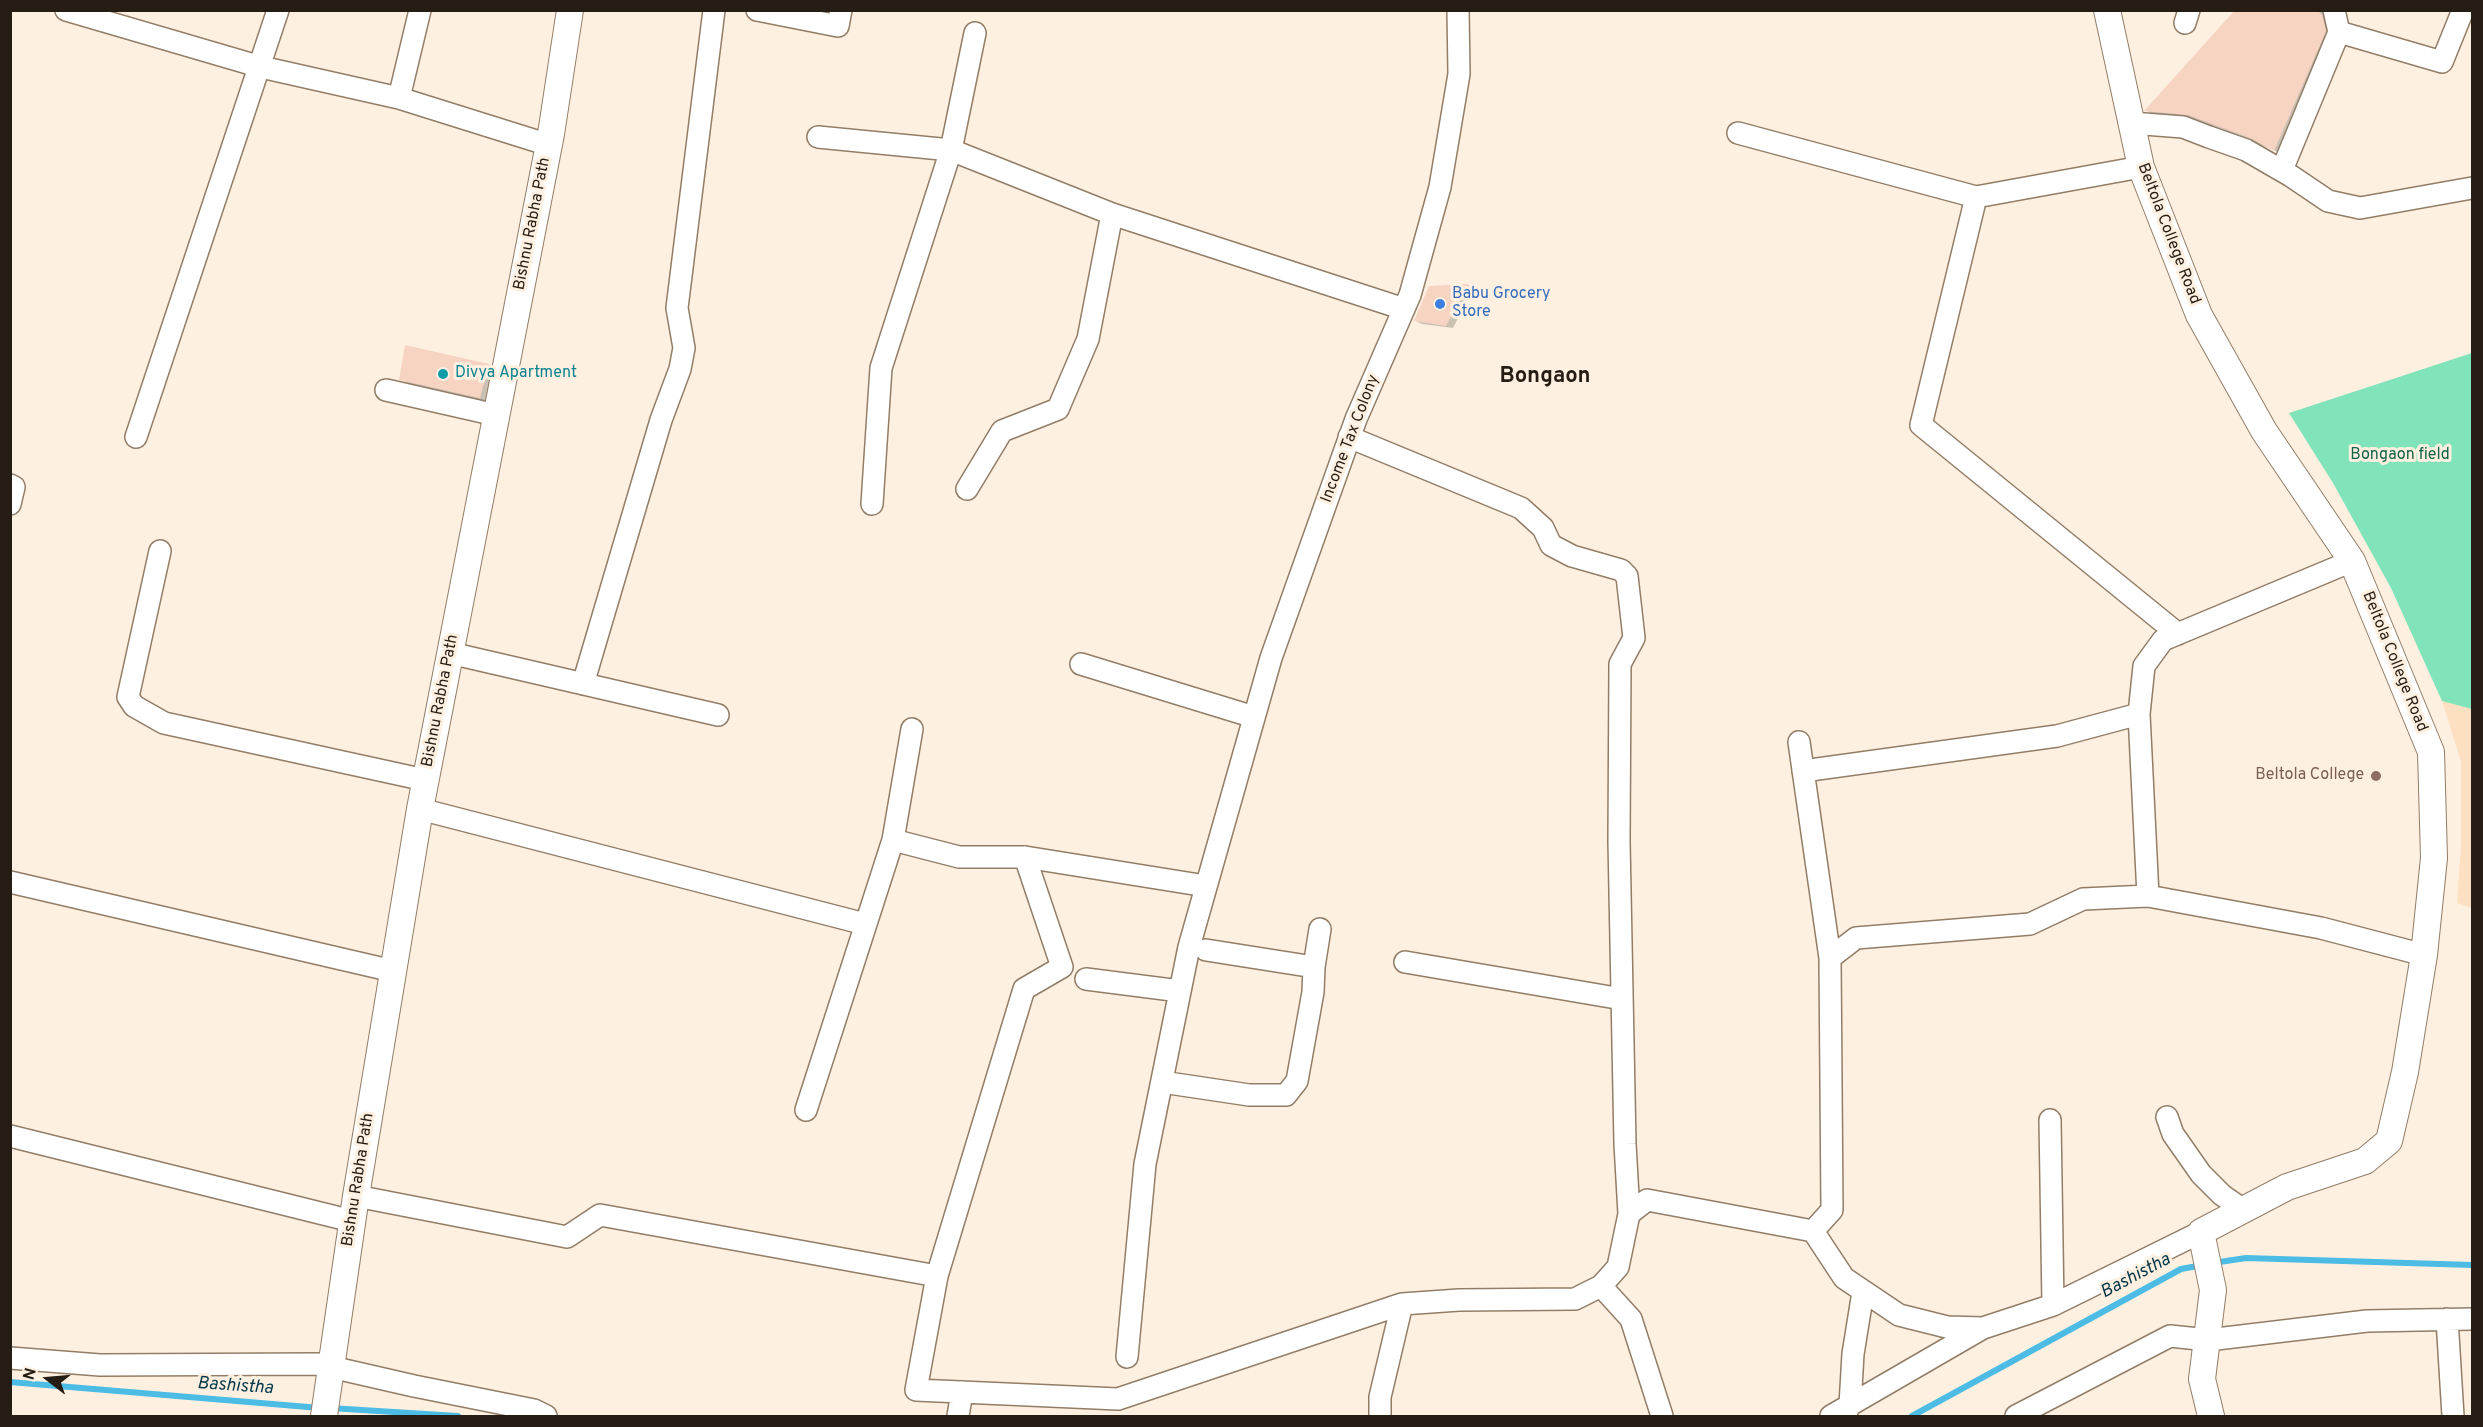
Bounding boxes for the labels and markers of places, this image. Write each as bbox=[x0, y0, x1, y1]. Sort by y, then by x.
place label: Babu Grocery Store bbox=[1452, 285, 1551, 323]
marker: Babu Grocery Store bbox=[1433, 297, 1447, 311]
place label: Divya Apartment bbox=[455, 364, 577, 384]
marker: Divya Apartment bbox=[436, 367, 450, 381]
place label: Beltola College bbox=[2255, 766, 2364, 786]
marker: Beltola College bbox=[2369, 769, 2383, 783]

